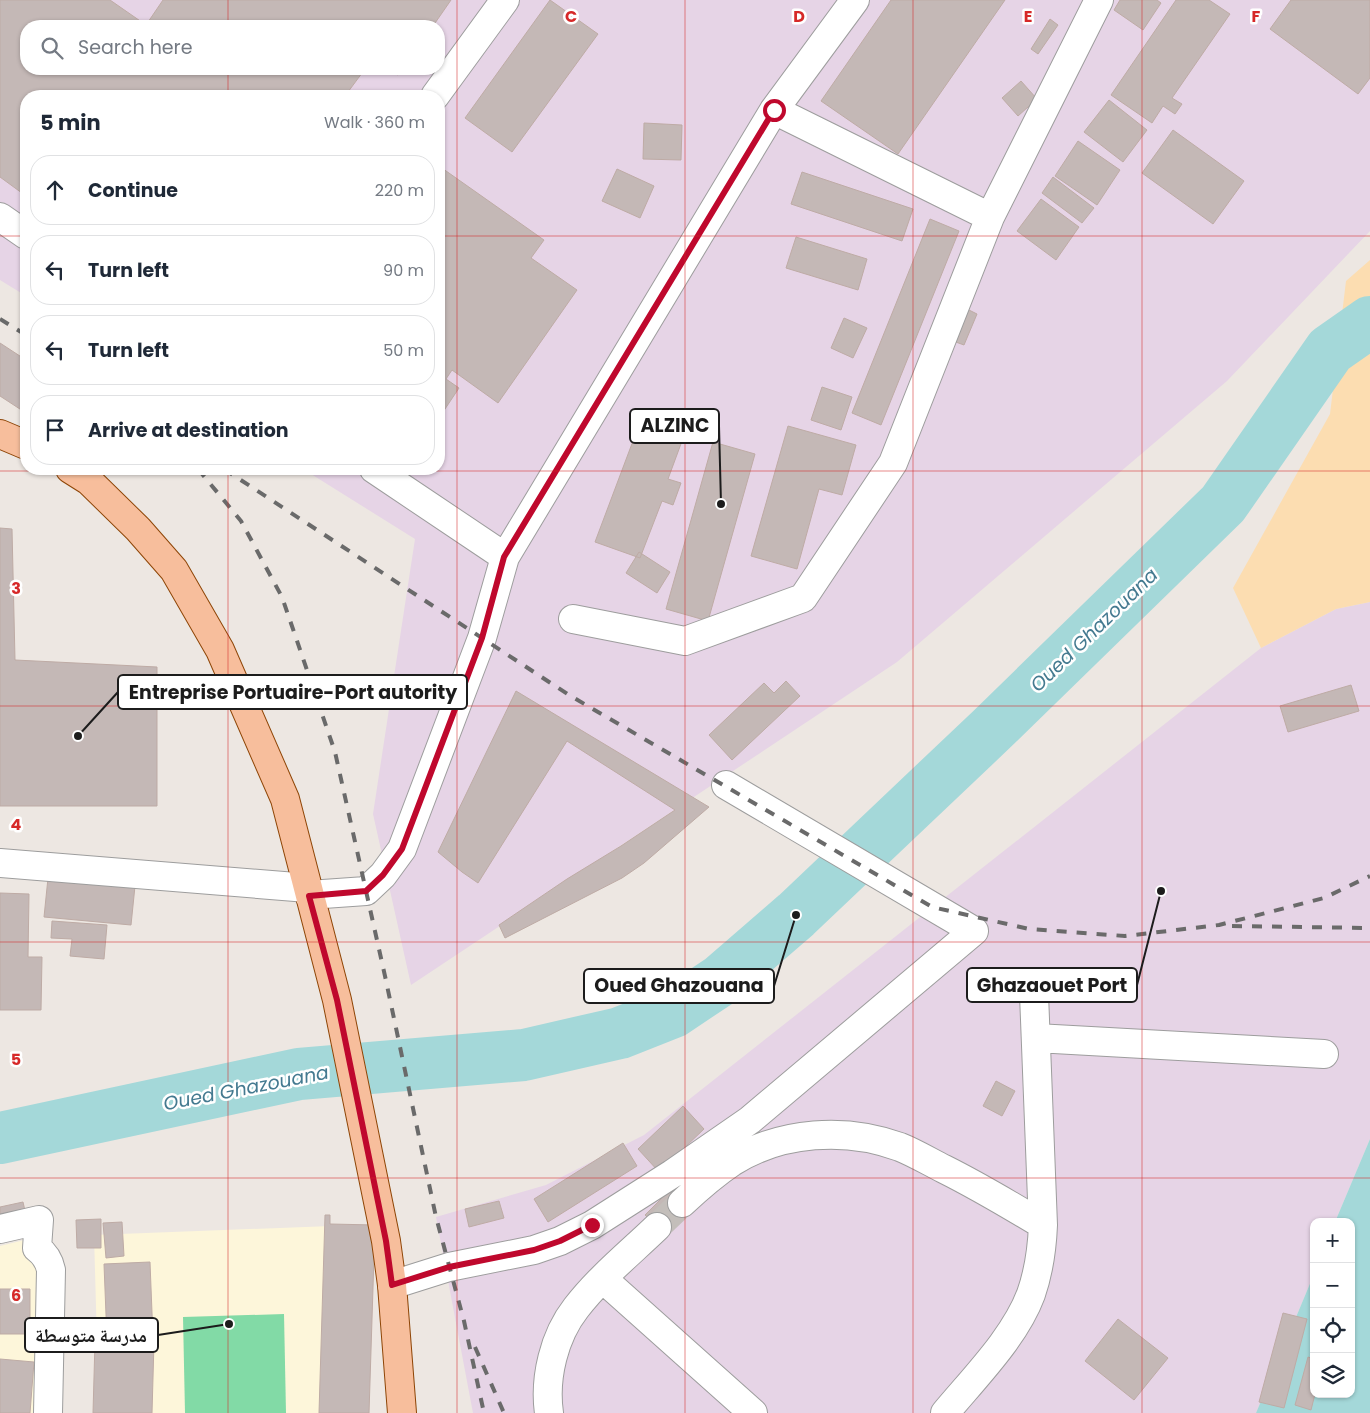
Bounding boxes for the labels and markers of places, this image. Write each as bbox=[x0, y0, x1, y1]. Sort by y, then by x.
callout: ALZINC bbox=[630, 409, 719, 443]
callout: Entreprise Portuaire-Port autority bbox=[118, 675, 467, 709]
callout: Ghazaouet Port bbox=[967, 968, 1137, 1002]
callout: Oued Ghazouana bbox=[584, 969, 774, 1003]
callout: مدرسة متوسطة bbox=[25, 1318, 158, 1352]

